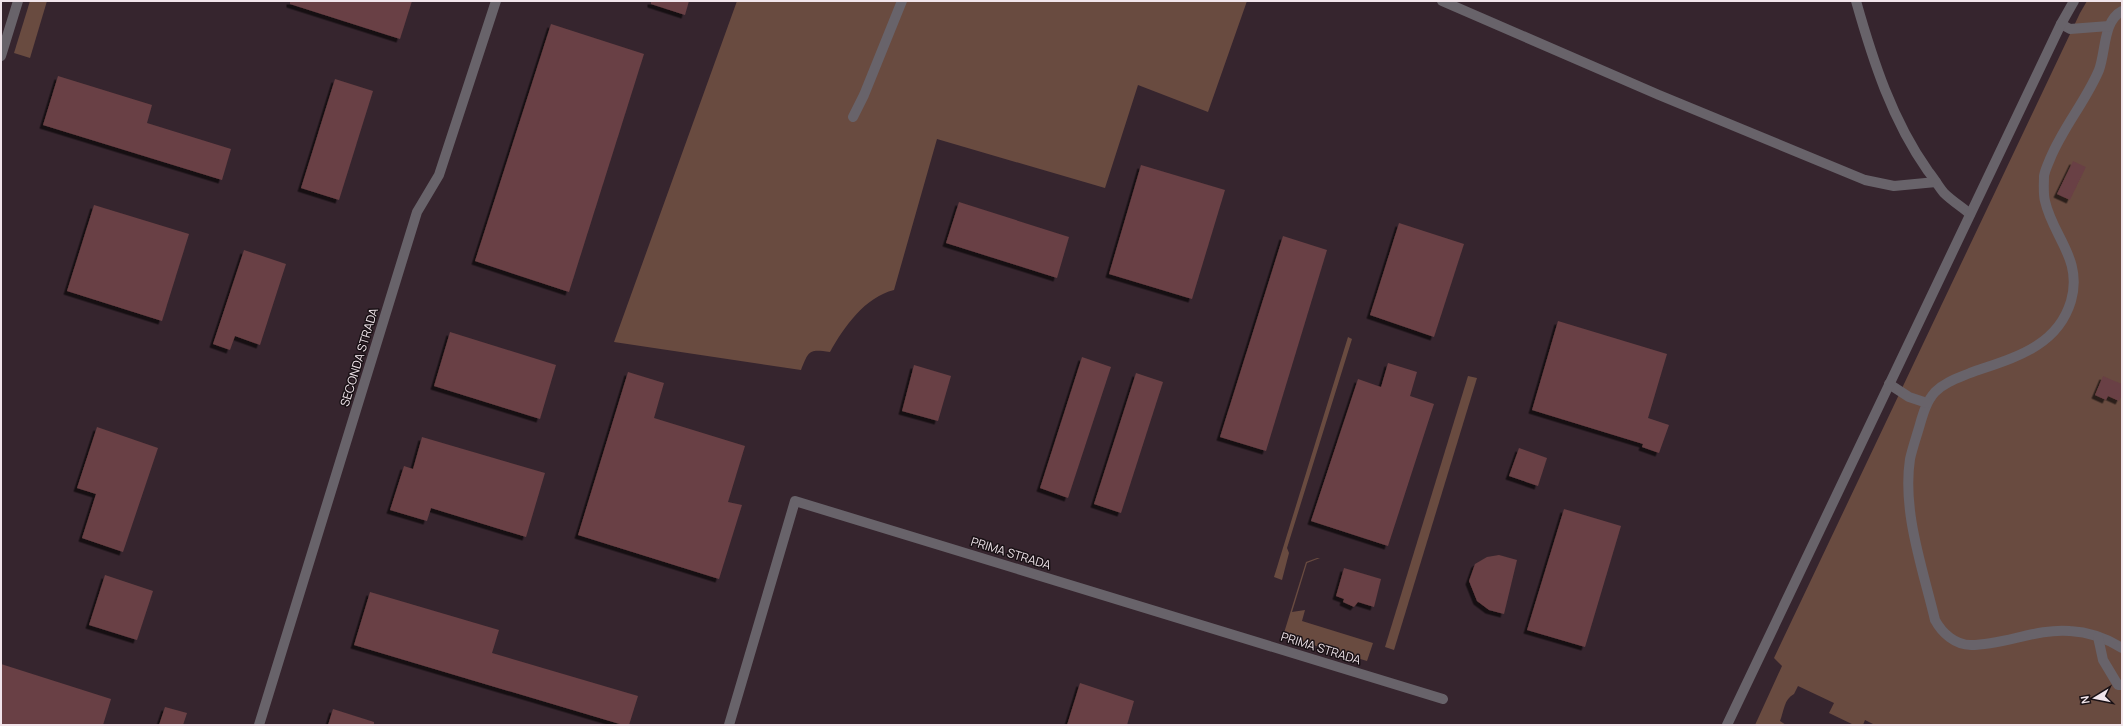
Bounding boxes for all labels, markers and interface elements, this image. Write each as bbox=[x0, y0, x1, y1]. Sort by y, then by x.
street label: SECONDA STRADA bbox=[336, 305, 382, 408]
street label: PRIMA STRADA bbox=[969, 533, 1053, 573]
street label: PRIMA STRADA bbox=[1279, 628, 1363, 668]
north arrow bbox=[2075, 678, 2115, 718]
text: N bbox=[2077, 695, 2093, 705]

